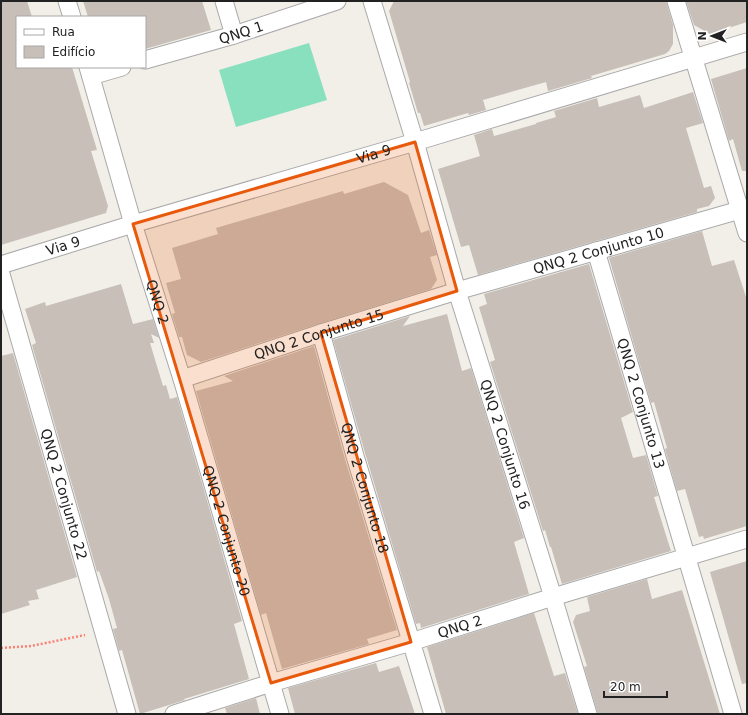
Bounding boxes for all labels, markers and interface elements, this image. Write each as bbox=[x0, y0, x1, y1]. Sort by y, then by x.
legend bbox=[16, 16, 146, 68]
north arrow bbox=[692, 16, 732, 56]
street label: QNQ 1 bbox=[217, 18, 265, 47]
text: Rua bbox=[52, 25, 75, 39]
text: N bbox=[696, 31, 709, 41]
text: Edifício bbox=[52, 45, 95, 59]
street label: Via 9 bbox=[355, 141, 393, 167]
street label: QNQ 2 Conjunto 10 bbox=[531, 224, 666, 277]
street label: Via 9 bbox=[44, 233, 82, 259]
street label: QNQ 2 bbox=[143, 278, 172, 326]
street label: QNQ 2 Conjunto 15 bbox=[252, 306, 386, 363]
street label: QNQ 2 Conjunto 13 bbox=[614, 336, 668, 471]
street label: QNQ 2 Conjunto 16 bbox=[477, 377, 533, 512]
street label: QNQ 2 Conjunto 18 bbox=[338, 421, 392, 555]
street label: QNQ 2 Conjunto 22 bbox=[38, 427, 90, 562]
street label: QNQ 2 Conjunto 20 bbox=[200, 463, 253, 598]
street label: QNQ 2 bbox=[436, 612, 484, 641]
scale bar bbox=[604, 673, 667, 699]
text: 20 m bbox=[610, 680, 641, 694]

